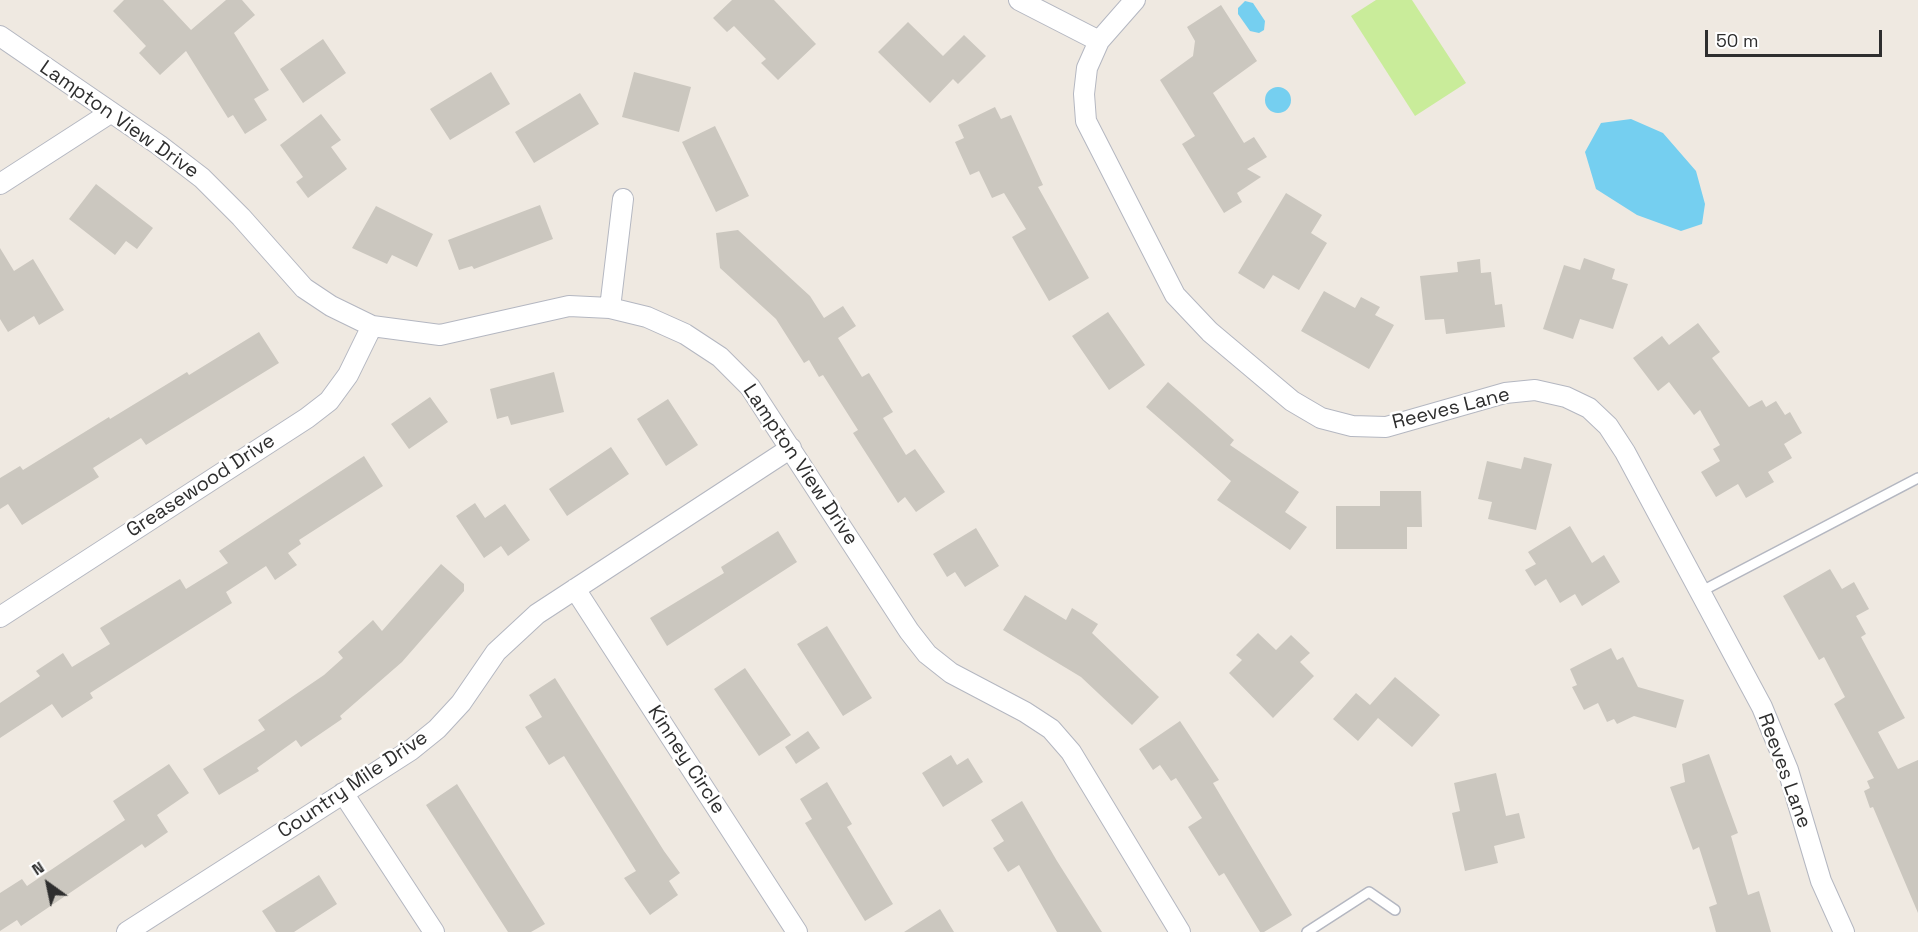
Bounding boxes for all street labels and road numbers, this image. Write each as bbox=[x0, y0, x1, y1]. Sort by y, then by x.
street label: Lampton View Drive bbox=[35, 56, 203, 184]
street label: Lampton View Drive bbox=[737, 380, 863, 550]
street label: Reeves Lane bbox=[1390, 383, 1512, 435]
street label: Greasewood Drive bbox=[122, 429, 280, 543]
street label: Kinney Circle bbox=[642, 701, 730, 819]
street label: Reeves Lane bbox=[1752, 710, 1816, 832]
street label: Country Mile Drive bbox=[274, 726, 432, 844]

